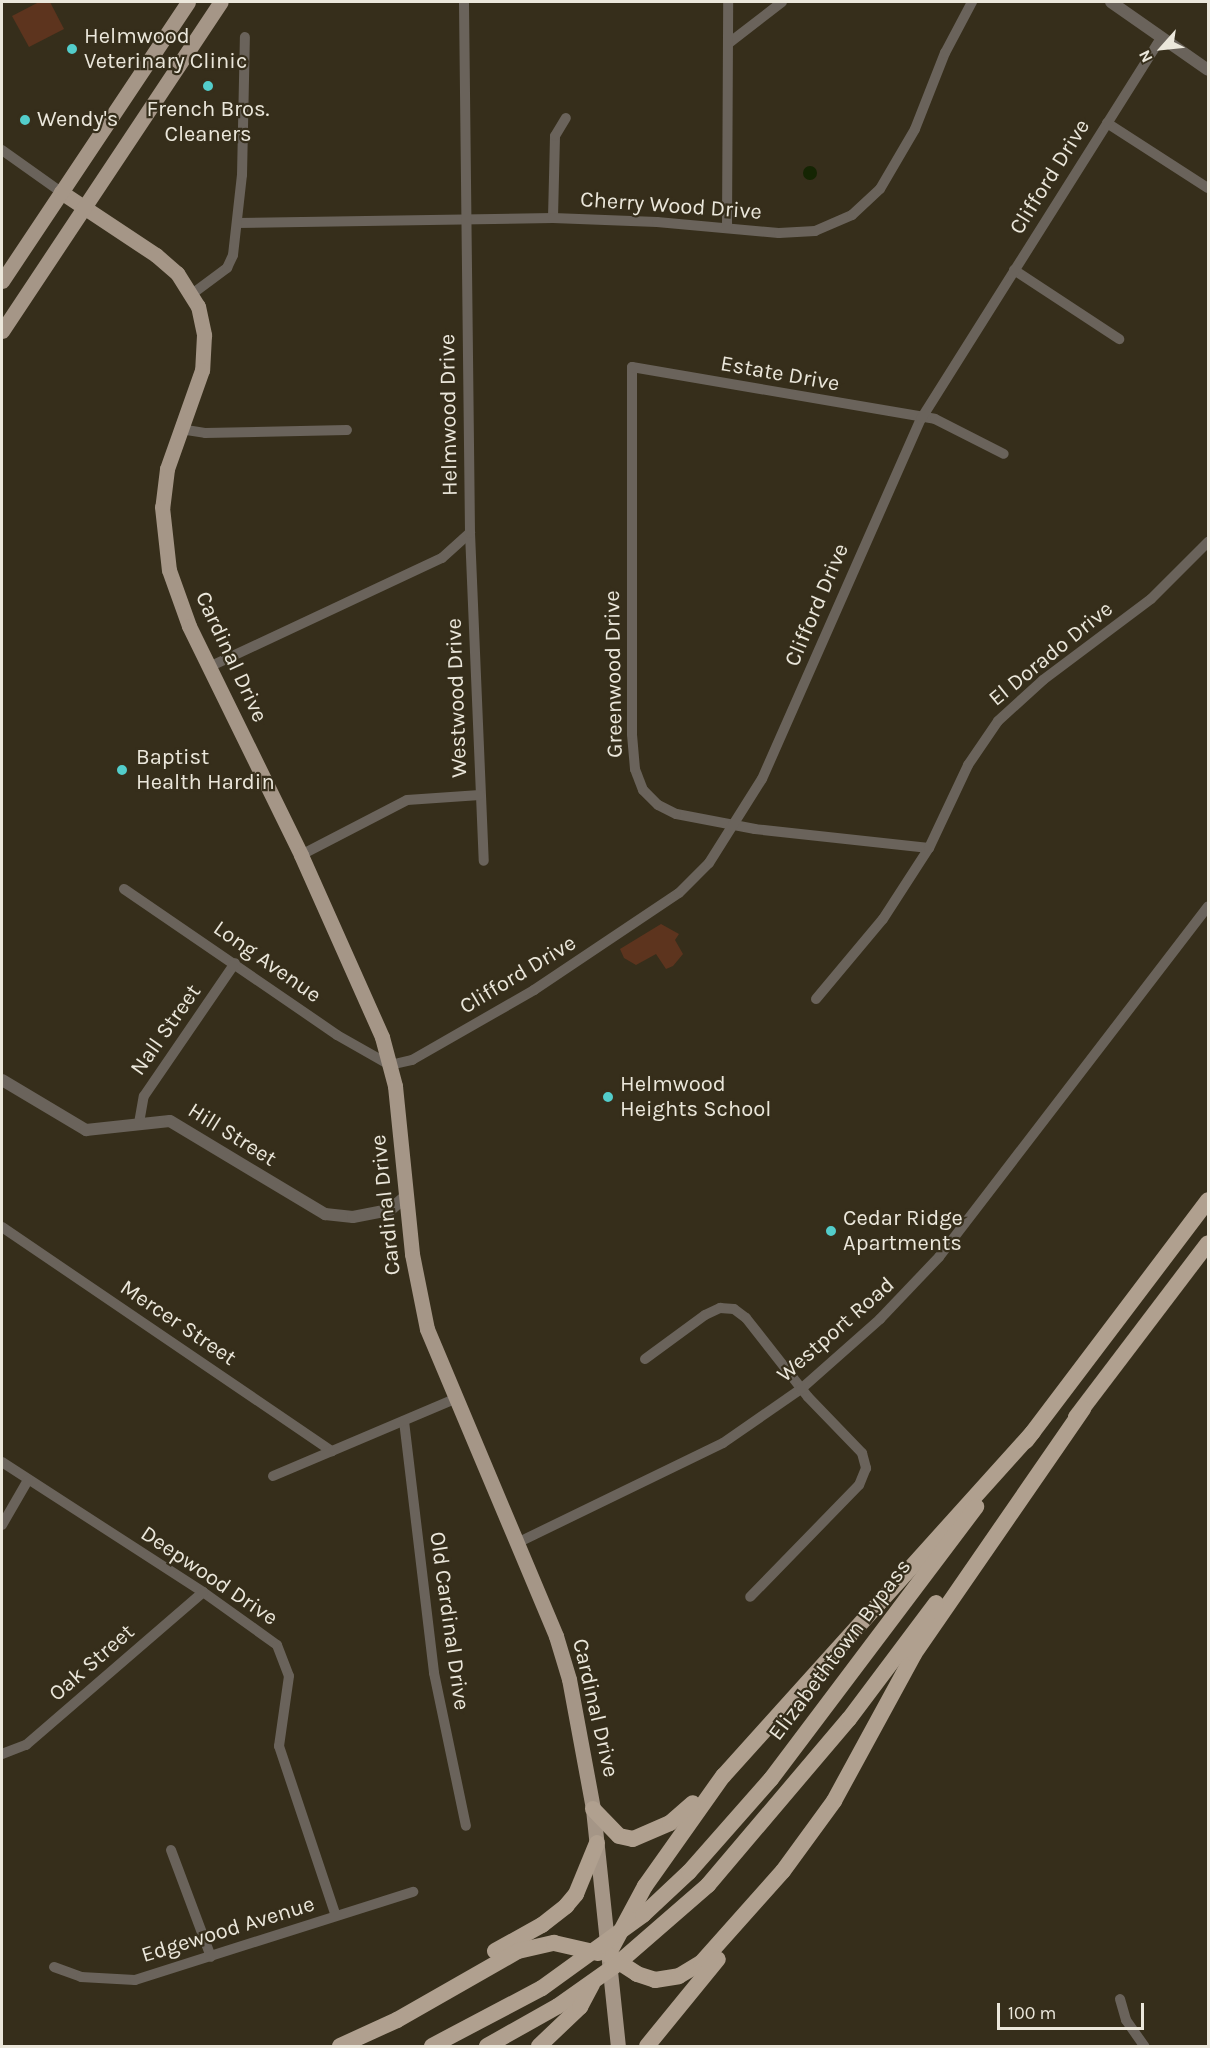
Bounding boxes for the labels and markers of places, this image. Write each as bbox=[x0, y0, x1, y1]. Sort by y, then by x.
place label: Helmwood Veterinary Clinic bbox=[84, 23, 247, 74]
marker: Helmwood Veterinary Clinic bbox=[65, 42, 79, 56]
marker: French Bros. Cleaners bbox=[201, 79, 215, 93]
place label: French Bros. Cleaners bbox=[146, 96, 270, 148]
place label: Wendy's bbox=[37, 107, 118, 133]
marker: Wendy's bbox=[18, 113, 32, 127]
place label: Baptist Health Hardin bbox=[136, 744, 275, 796]
marker: Baptist Health Hardin bbox=[113, 761, 131, 779]
place label: Helmwood Heights School bbox=[620, 1071, 771, 1122]
marker: Helmwood Heights School bbox=[601, 1090, 615, 1104]
place label: Cedar Ridge Apartments bbox=[843, 1205, 963, 1256]
marker: Cedar Ridge Apartments bbox=[824, 1224, 838, 1238]

